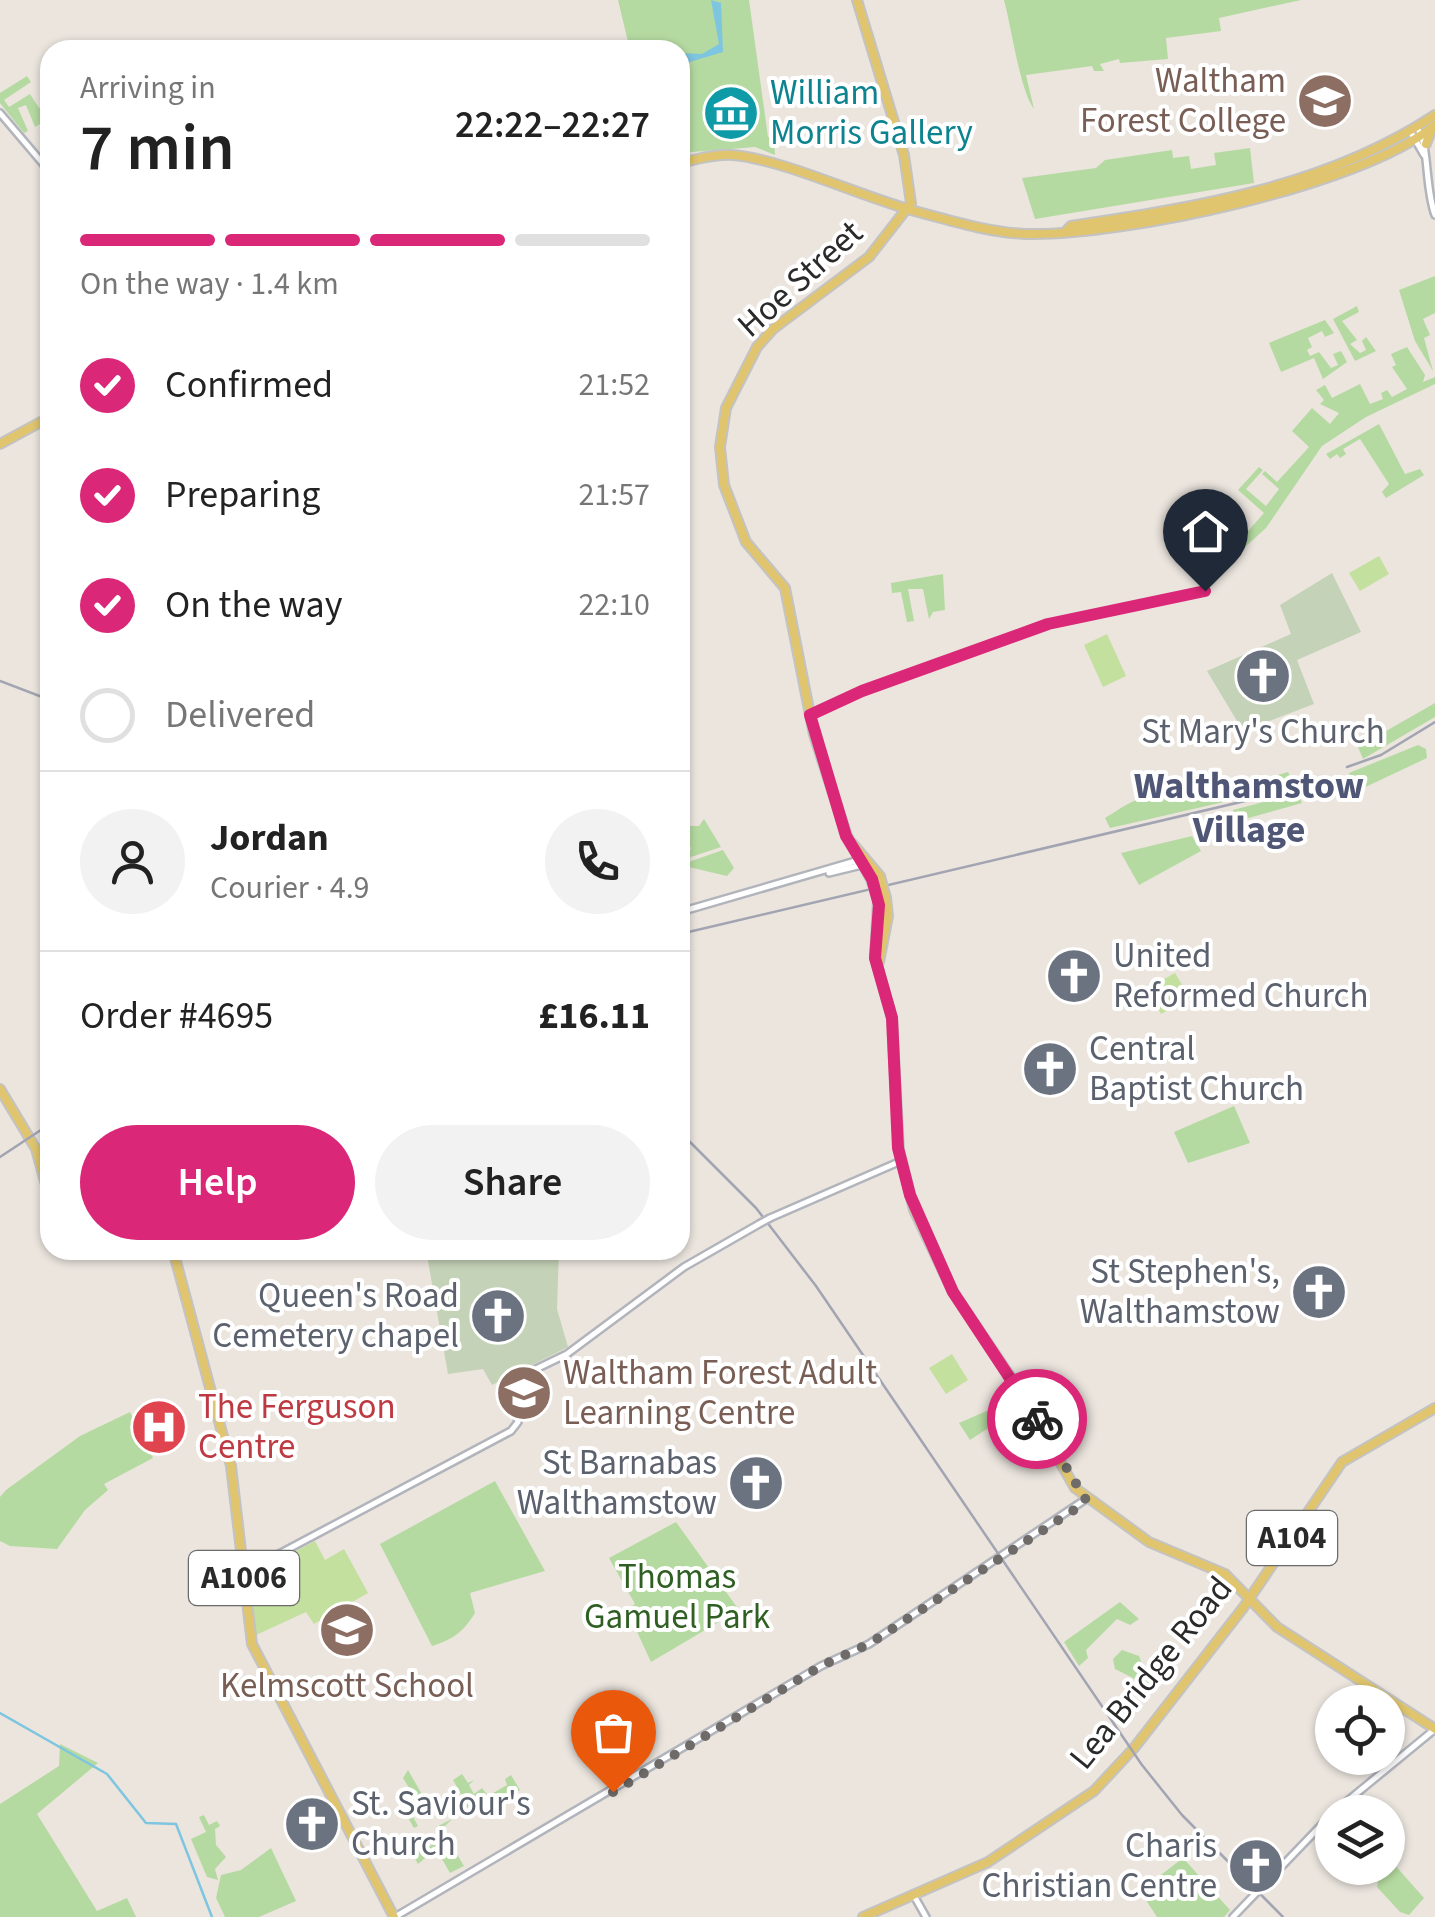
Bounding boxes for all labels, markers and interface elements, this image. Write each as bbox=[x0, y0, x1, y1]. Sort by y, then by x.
place label: Waltham Forest College bbox=[1080, 56, 1286, 146]
text: Arriving in bbox=[80, 65, 216, 111]
place label: William Morris Gallery bbox=[770, 68, 973, 158]
school or university icon: Waltham Forest College bbox=[1295, 71, 1355, 131]
museum icon: William Morris Gallery bbox=[701, 83, 761, 143]
text: 22:22–22:27 bbox=[455, 98, 650, 152]
text: 7 min bbox=[80, 102, 235, 195]
street label: Hoe Street bbox=[726, 209, 874, 349]
text: On the way · 1.4 km bbox=[80, 261, 339, 307]
icon: check bbox=[80, 358, 135, 413]
text: Confirmed bbox=[165, 358, 333, 412]
text: 21:52 bbox=[578, 362, 650, 408]
icon: check bbox=[80, 468, 135, 523]
text: Preparing bbox=[165, 468, 320, 522]
text: 21:57 bbox=[578, 472, 650, 518]
pin bbox=[1163, 489, 1248, 592]
icon: home bbox=[1178, 504, 1233, 559]
icon: check bbox=[80, 578, 135, 633]
text: On the way bbox=[165, 578, 342, 632]
text: 22:10 bbox=[578, 582, 650, 628]
church icon: St Mary's Church bbox=[1233, 646, 1293, 706]
text: Delivered bbox=[165, 688, 315, 742]
place label: St Mary's Church bbox=[1141, 707, 1385, 757]
district label: Walthamstow Village bbox=[1134, 759, 1364, 857]
button: person bbox=[80, 809, 185, 914]
button: phone bbox=[545, 809, 650, 914]
text: Jordan bbox=[210, 811, 329, 865]
text: Courier · 4.9 bbox=[210, 865, 370, 911]
place label: United Reformed Church bbox=[1113, 931, 1369, 1021]
church icon: United Reformed Church bbox=[1044, 946, 1104, 1006]
text: Order #4695 bbox=[80, 989, 273, 1043]
text: £16.11 bbox=[538, 989, 650, 1043]
place label: Central Baptist Church bbox=[1089, 1024, 1304, 1114]
church icon: Central Baptist Church bbox=[1020, 1039, 1080, 1099]
button: Help bbox=[80, 1125, 355, 1240]
button: Share bbox=[375, 1125, 650, 1240]
place label: St Stephen's, Walthamstow bbox=[1080, 1247, 1280, 1337]
church icon: St Stephen's, Walthamstow bbox=[1289, 1262, 1349, 1322]
place label: Queen's Road Cemetery chapel bbox=[212, 1271, 459, 1361]
church icon: Queen's Road Cemetery chapel bbox=[468, 1286, 528, 1346]
place label: Waltham Forest Adult Learning Centre bbox=[563, 1348, 877, 1438]
school or university icon: Waltham Forest Adult Learning Centre bbox=[494, 1363, 554, 1423]
courier bbox=[987, 1369, 1087, 1469]
place label: The Ferguson Centre bbox=[198, 1382, 396, 1472]
icon: bike bbox=[1010, 1392, 1065, 1447]
hospital icon: The Ferguson Centre bbox=[129, 1397, 189, 1457]
place label: St Barnabas Walthamstow bbox=[517, 1438, 717, 1528]
church icon: St Barnabas Walthamstow bbox=[726, 1453, 786, 1513]
road number: A104 bbox=[1247, 1511, 1337, 1565]
road number: A1006 bbox=[189, 1551, 299, 1605]
park label: Thomas Gamuel Park bbox=[584, 1552, 771, 1642]
street label: Lea Bridge Road bbox=[1057, 1566, 1245, 1780]
school or university icon: Kelmscott School bbox=[317, 1600, 377, 1660]
place label: Kelmscott School bbox=[220, 1661, 474, 1711]
map controls bbox=[1315, 1685, 1405, 1885]
button: locate bbox=[1315, 1685, 1405, 1775]
pin bbox=[571, 1690, 656, 1793]
icon: bag bbox=[586, 1705, 641, 1760]
place label: St. Saviour's Church bbox=[351, 1779, 531, 1869]
church icon: St. Saviour's Church bbox=[282, 1794, 342, 1854]
button: layers bbox=[1315, 1795, 1405, 1885]
place label: Charis Christian Centre bbox=[982, 1821, 1217, 1911]
church icon: Charis Christian Centre bbox=[1226, 1836, 1286, 1896]

